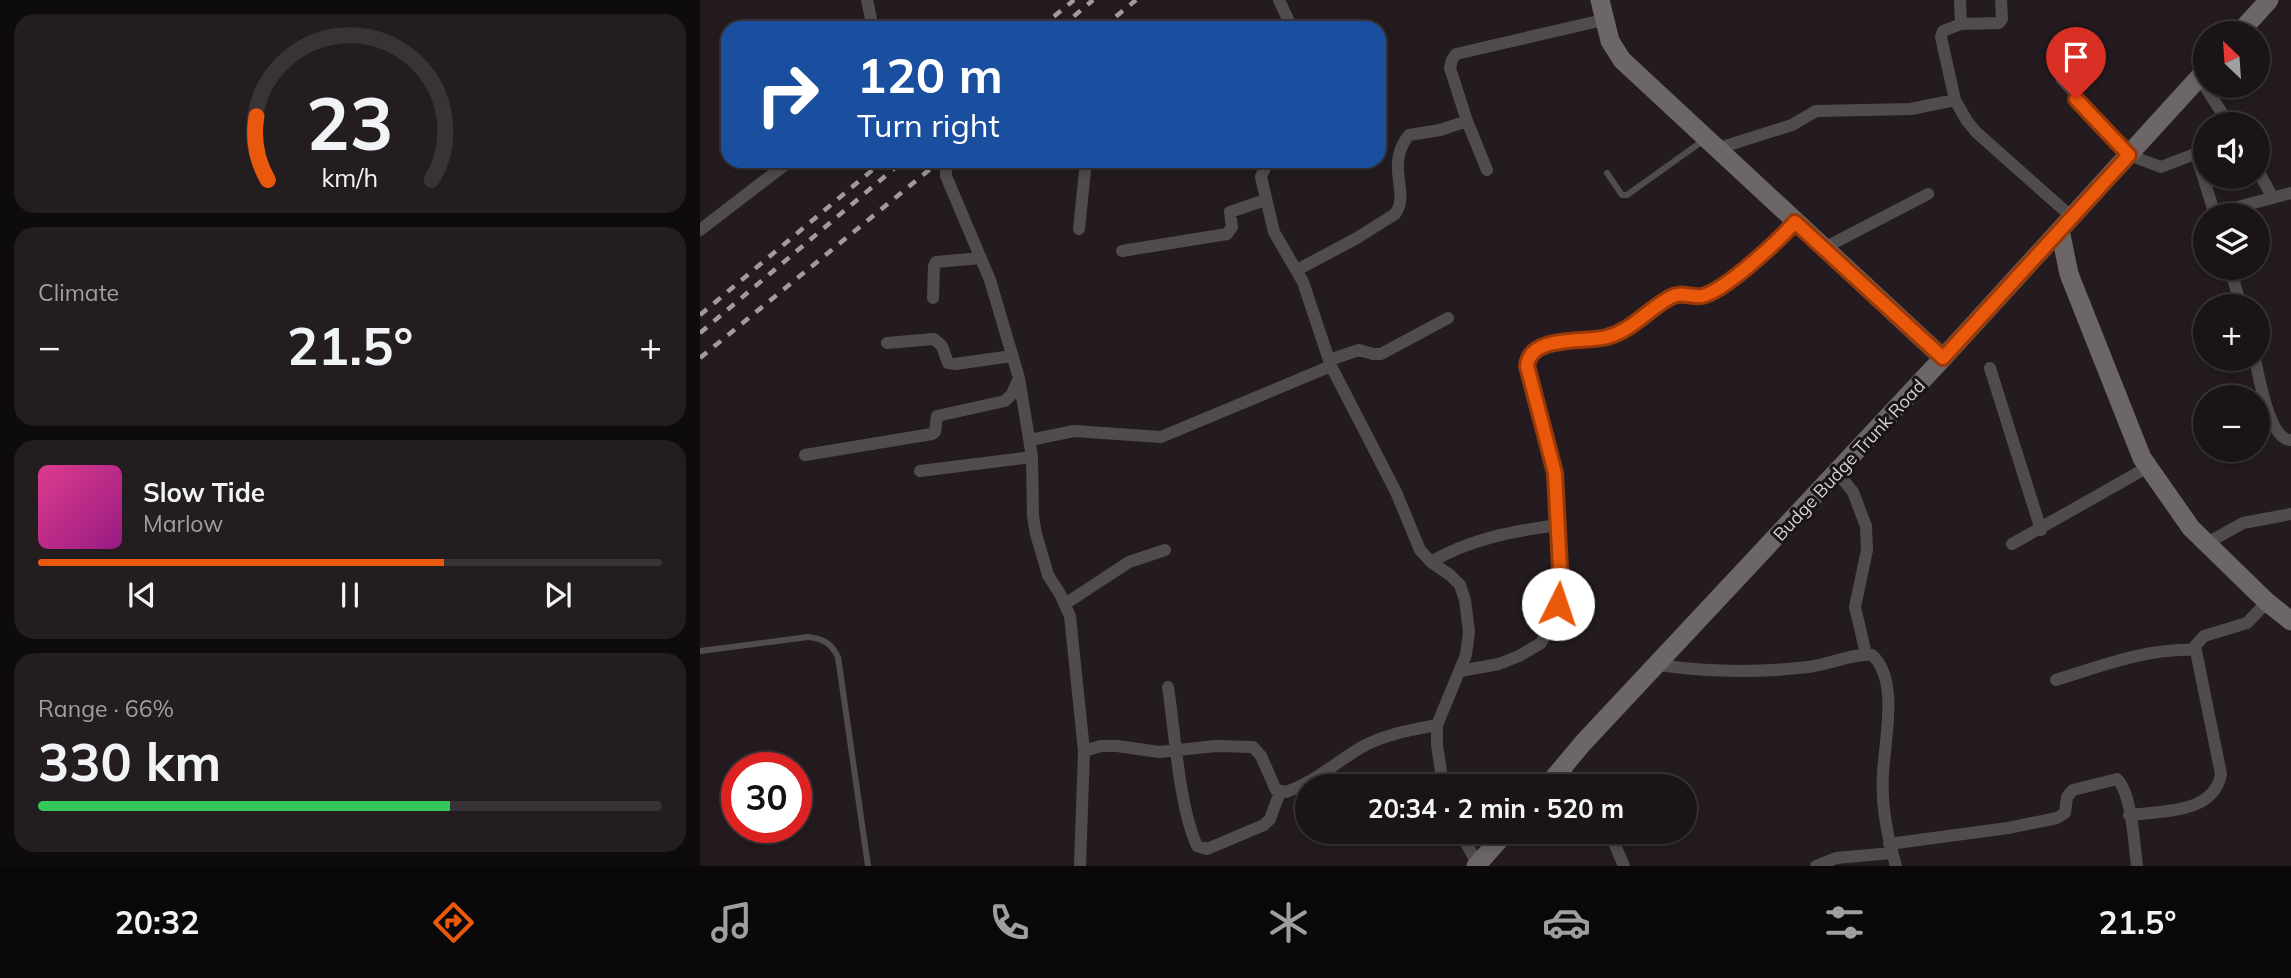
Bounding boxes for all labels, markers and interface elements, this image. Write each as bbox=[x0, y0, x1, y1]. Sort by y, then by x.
north arrow bbox=[2193, 21, 2270, 98]
map controls bbox=[2193, 21, 2270, 462]
pin bbox=[2046, 27, 2106, 99]
icon: arrive bbox=[2057, 38, 2095, 76]
text: 120 m bbox=[857, 44, 1003, 105]
icon: right bbox=[742, 49, 833, 140]
text: 23 bbox=[306, 77, 394, 168]
text: Turn right bbox=[857, 105, 1000, 145]
button: sound bbox=[2193, 112, 2270, 189]
text: km/h bbox=[322, 161, 378, 192]
button: layers bbox=[2193, 203, 2270, 280]
text: Climate bbox=[38, 278, 119, 307]
button: + bbox=[2193, 294, 2270, 371]
text: 21.5° bbox=[287, 313, 413, 378]
text: − bbox=[38, 322, 61, 370]
text: + bbox=[639, 322, 662, 370]
street label: Budge Budge Trunk Road bbox=[1768, 374, 1930, 546]
button: − bbox=[2193, 385, 2270, 462]
text: Slow Tide bbox=[143, 476, 265, 509]
text: Marlow bbox=[143, 509, 223, 538]
position arrow bbox=[1521, 567, 1595, 641]
icon: previous bbox=[123, 576, 161, 614]
icon: pause bbox=[331, 576, 369, 614]
icon: next bbox=[539, 576, 577, 614]
text: Range · 66% bbox=[38, 694, 174, 723]
text: 330 km bbox=[38, 729, 221, 794]
speed limit sign: 30 bbox=[721, 752, 812, 843]
text: 20:34 · 2 min · 520 m bbox=[1368, 792, 1624, 825]
icon: directions bbox=[429, 898, 478, 947]
icon: music bbox=[707, 898, 756, 947]
icon: phone bbox=[985, 898, 1034, 947]
icon: climate bbox=[1264, 898, 1313, 947]
icon: car bbox=[1542, 898, 1591, 947]
icon: filters bbox=[1820, 898, 1869, 947]
text: 20:32 bbox=[115, 902, 199, 942]
text: 21.5° bbox=[2099, 902, 2176, 942]

